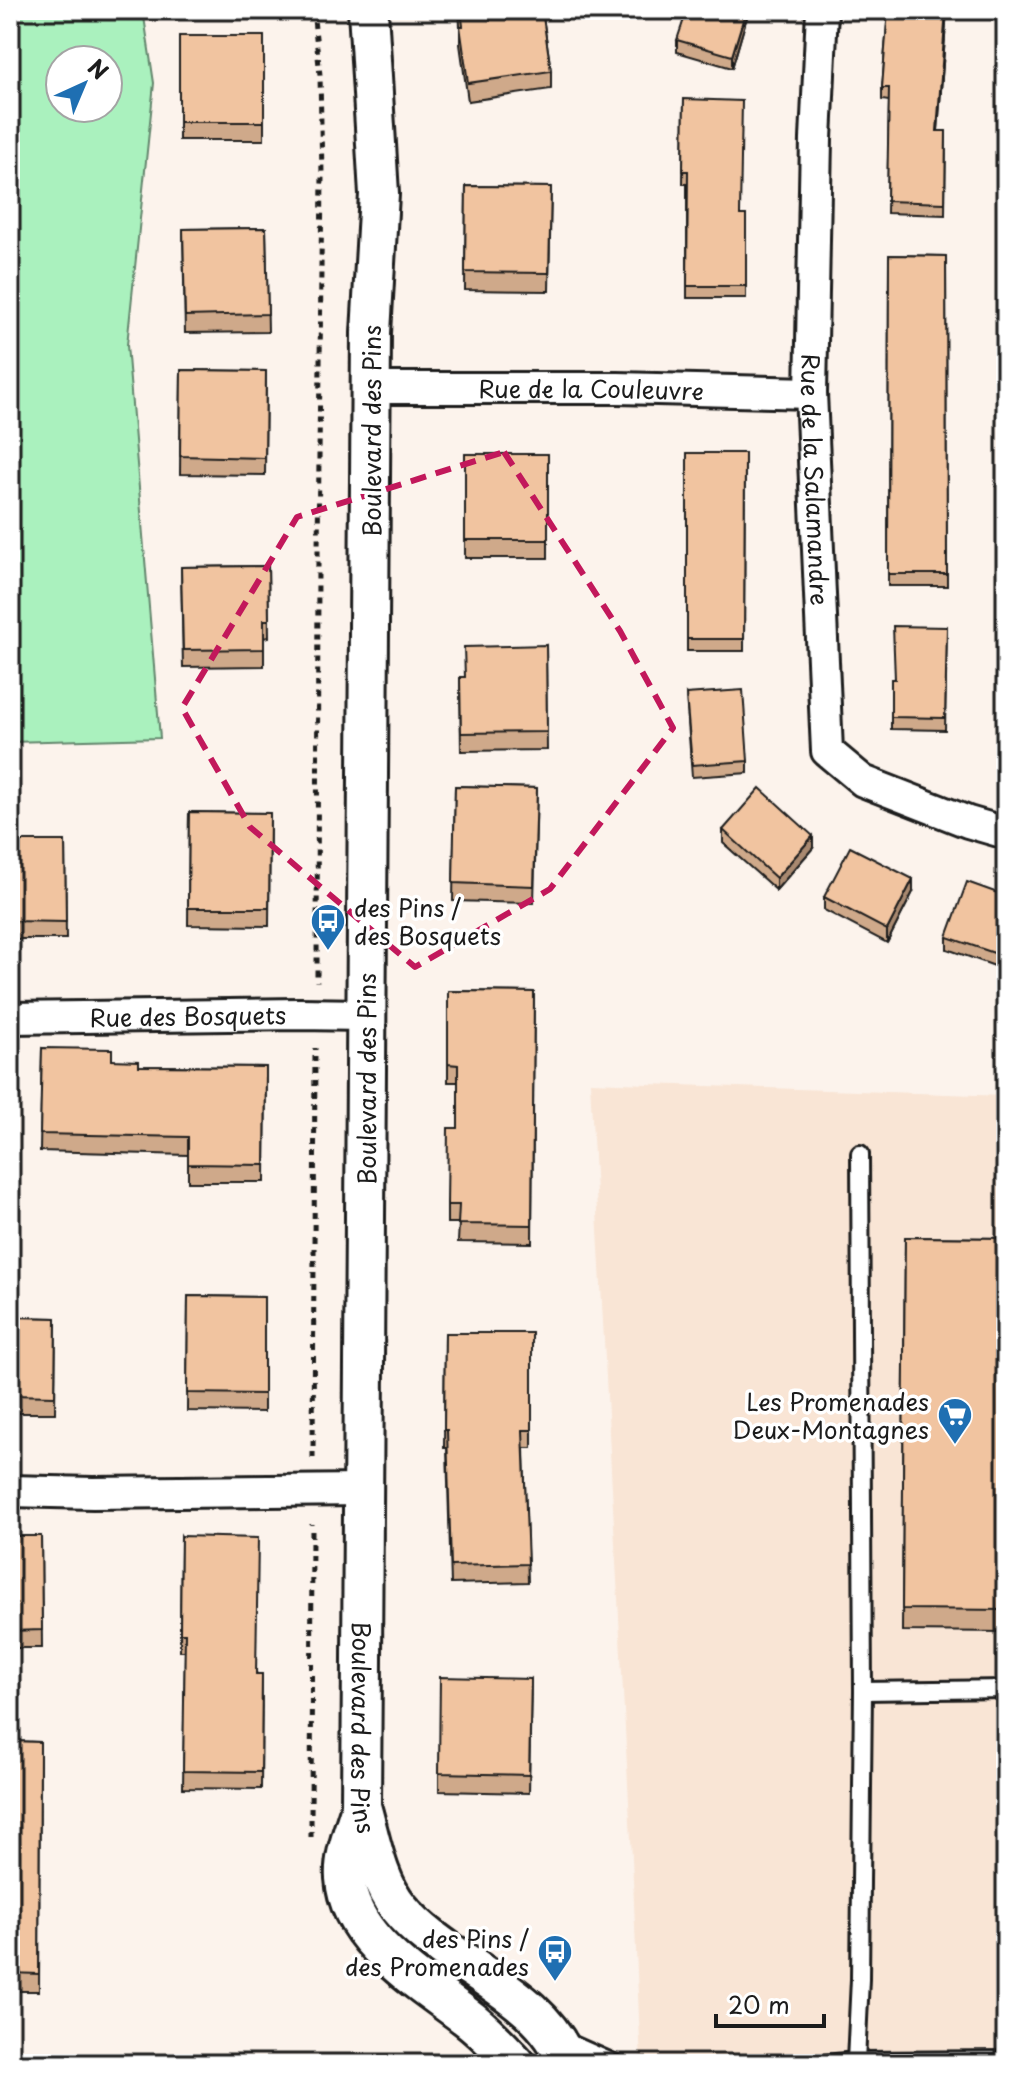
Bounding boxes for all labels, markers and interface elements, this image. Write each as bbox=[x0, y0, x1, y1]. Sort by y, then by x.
north arrow bbox=[44, 44, 124, 124]
text: N bbox=[81, 51, 117, 86]
street label: Boulevard des Pins bbox=[353, 325, 389, 537]
street label: Rue de la Salamandre bbox=[793, 353, 838, 606]
street label: Rue de la Couleuvre bbox=[478, 370, 704, 408]
place label: des Pins / des Bosquets bbox=[354, 889, 501, 953]
bus stop icon: des Pins / des Bosquets bbox=[309, 902, 347, 952]
street label: Boulevard des Pins bbox=[348, 973, 384, 1185]
street label: Rue des Bosquets bbox=[89, 996, 287, 1035]
place label: Les Promenades Deux-Montagnes bbox=[733, 1383, 929, 1447]
supermarket icon: Les Promenades Deux-Montagnes bbox=[936, 1396, 974, 1446]
street label: Boulevard des Pins bbox=[343, 1621, 386, 1837]
place label: des Pins / des Promenades bbox=[345, 1920, 529, 1984]
bus stop icon: des Pins / des Promenades bbox=[536, 1933, 574, 1983]
scale bar bbox=[716, 1978, 824, 2028]
text: 20 m bbox=[728, 1986, 790, 2022]

